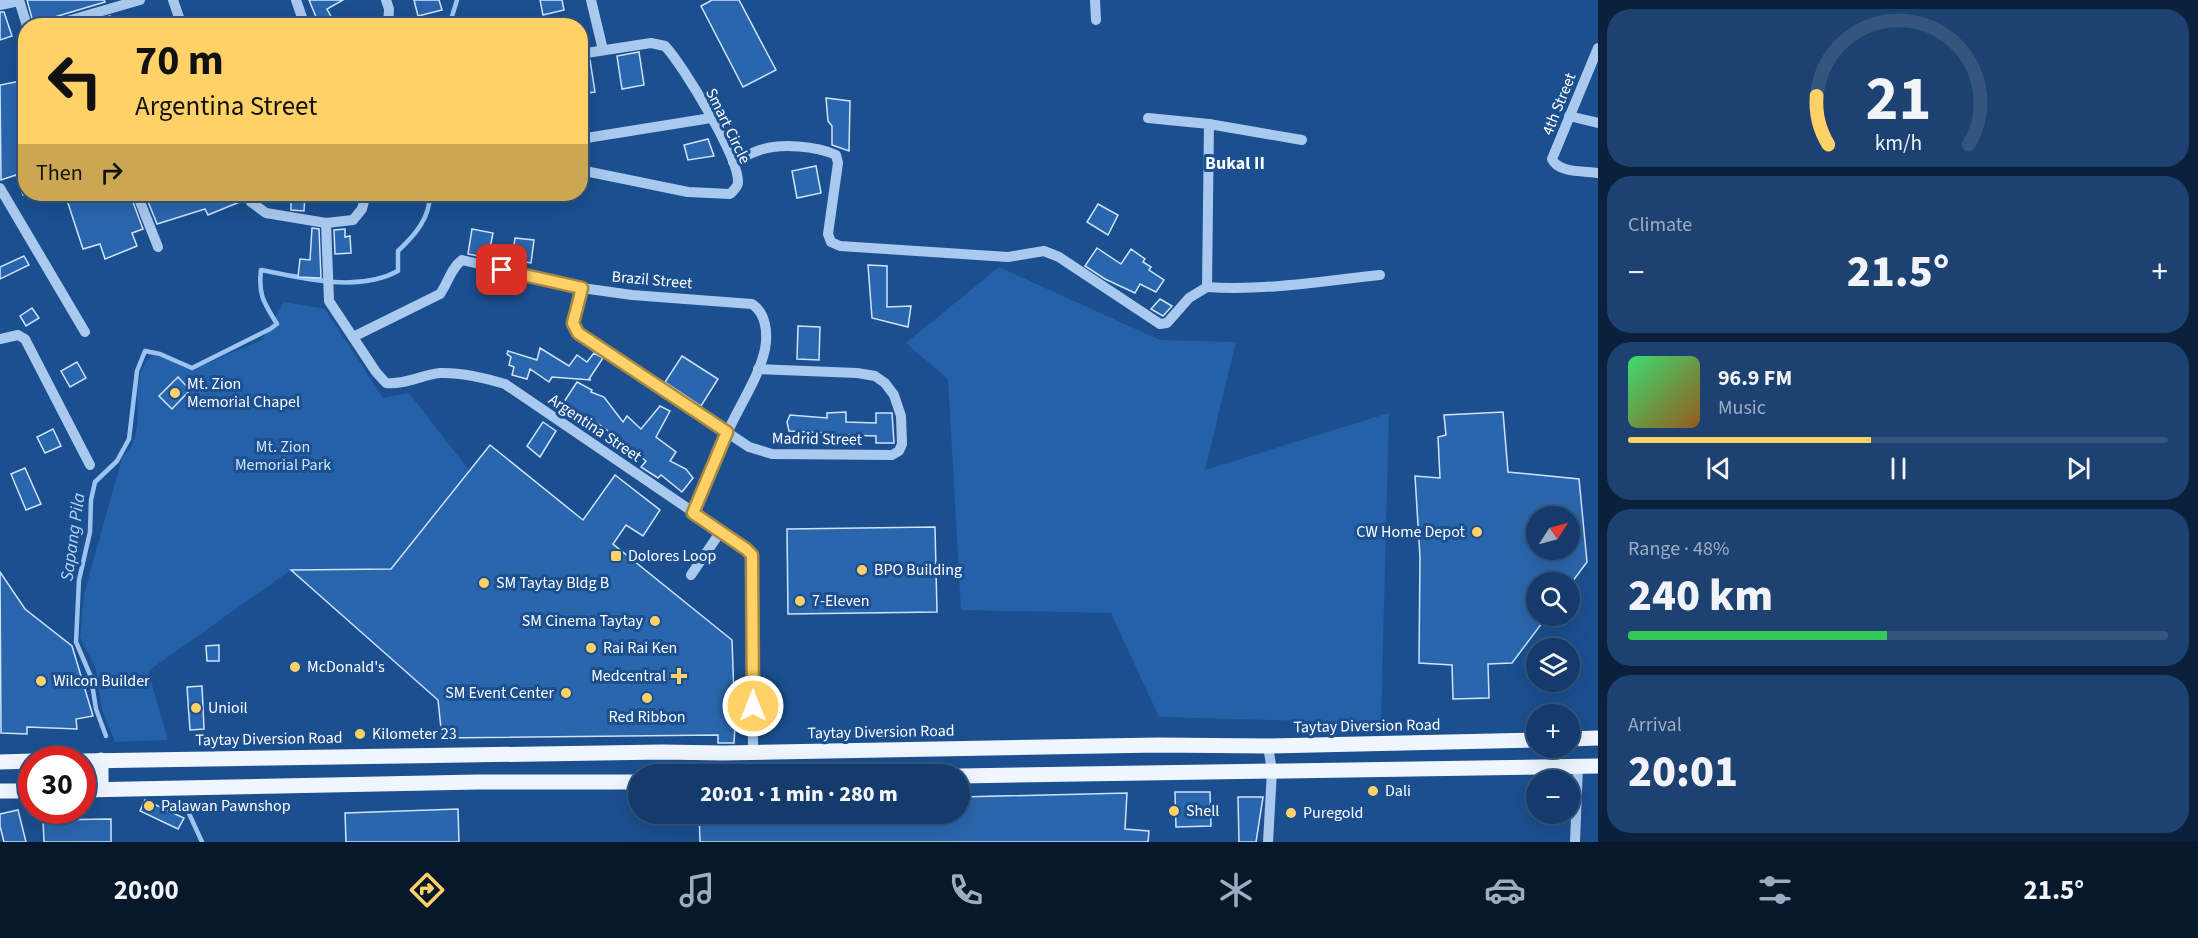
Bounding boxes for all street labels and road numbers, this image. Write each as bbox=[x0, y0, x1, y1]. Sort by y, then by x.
street label: 4th Street bbox=[1537, 69, 1582, 138]
street label: Smart Circle bbox=[700, 84, 756, 168]
street label: Brazil Street bbox=[611, 266, 694, 295]
street label: Argentina Street bbox=[544, 389, 646, 468]
street label: Madrid Street bbox=[772, 427, 863, 451]
street label: Taytay Diversion Road bbox=[1293, 714, 1441, 738]
street label: Taytay Diversion Road bbox=[807, 720, 955, 744]
street label: Taytay Diversion Road bbox=[195, 727, 343, 751]

